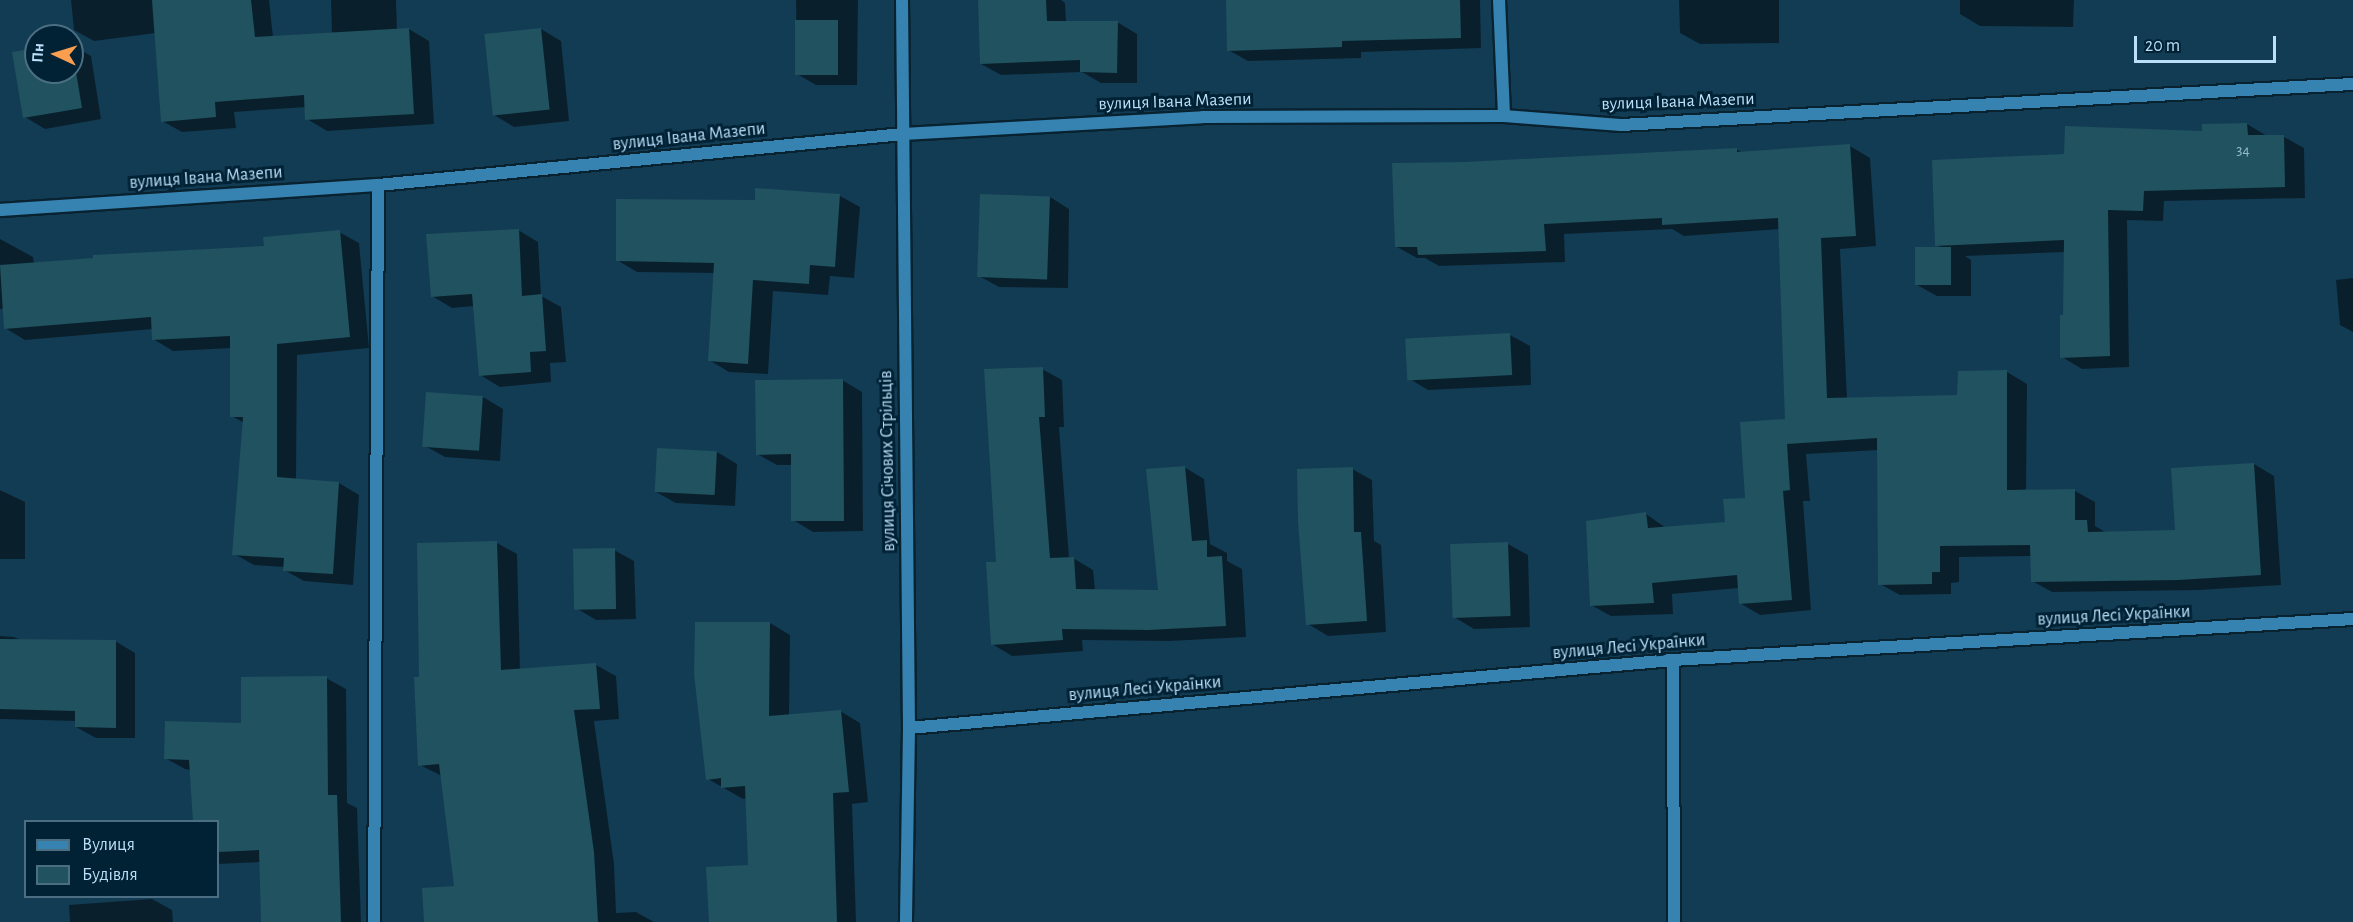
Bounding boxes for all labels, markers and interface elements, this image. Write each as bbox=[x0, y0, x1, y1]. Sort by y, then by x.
north arrow bbox=[24, 24, 84, 84]
scale bar bbox=[2137, 24, 2280, 62]
text: 20 m bbox=[2145, 37, 2180, 55]
text: Пн bbox=[29, 43, 47, 63]
street label: вулиця Івана Мазепи bbox=[1098, 89, 1252, 115]
street label: вулиця Івана Мазепи bbox=[1601, 89, 1755, 115]
street label: вулиця Івана Мазепи bbox=[612, 118, 766, 156]
house number: 34 bbox=[2236, 142, 2250, 160]
street label: вулиця Івана Мазепи bbox=[129, 162, 283, 194]
street label: вулиця Січових Стрільців bbox=[876, 370, 900, 552]
street label: вулиця Лесі Українки bbox=[2037, 601, 2191, 631]
street label: вулиця Лесі Українки bbox=[1552, 630, 1706, 664]
street label: вулиця Лесі Українки bbox=[1068, 672, 1222, 706]
legend bbox=[24, 820, 219, 898]
text: Вулиця bbox=[82, 836, 135, 854]
text: Будівля bbox=[82, 866, 138, 884]

